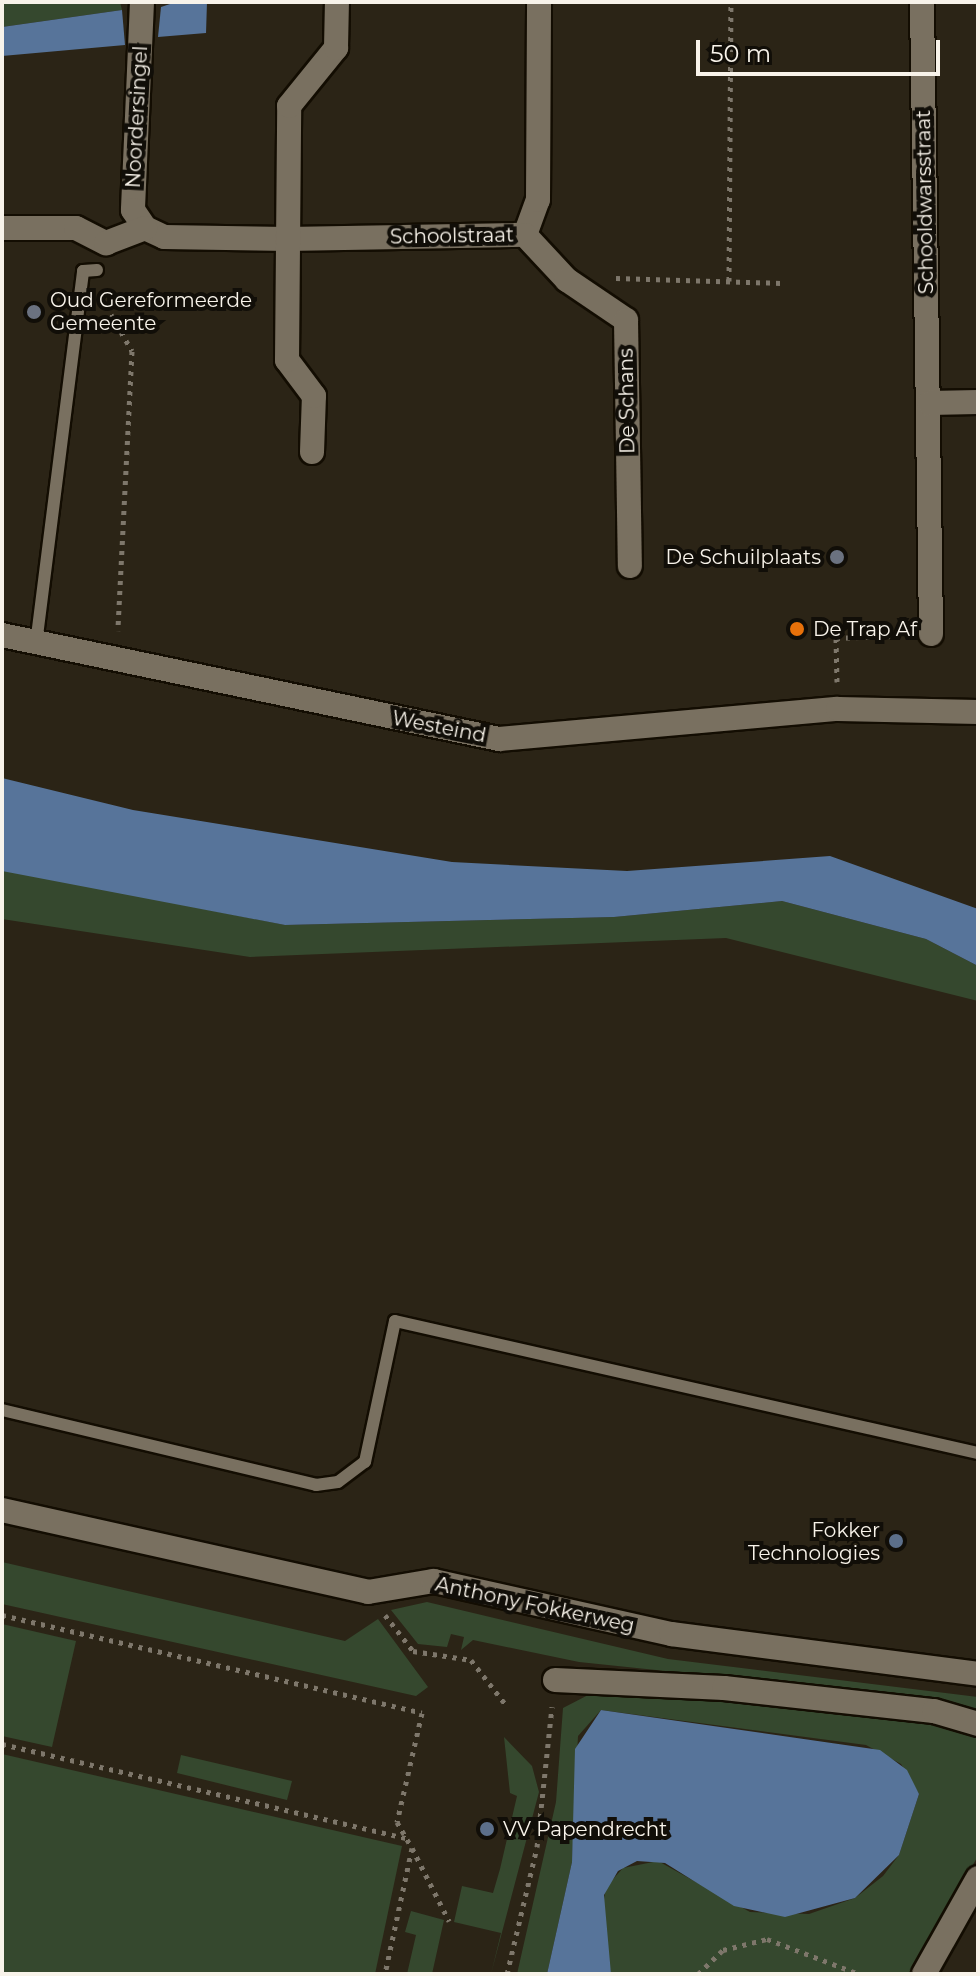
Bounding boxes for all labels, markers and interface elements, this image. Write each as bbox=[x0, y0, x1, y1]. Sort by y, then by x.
scale bar bbox=[700, 24, 944, 74]
text: 50 m bbox=[710, 39, 771, 68]
street label: Noordersingel bbox=[121, 45, 153, 189]
street label: Schooldwarsstraat bbox=[911, 110, 939, 294]
street label: Schoolstraat bbox=[390, 223, 514, 249]
place label: Oud Gereformeerde Gemeente bbox=[50, 288, 252, 335]
marker: Oud Gereformeerde Gemeente bbox=[25, 303, 43, 321]
street label: De Schans bbox=[614, 348, 640, 454]
place label: De Schuilplaats bbox=[666, 545, 821, 569]
marker: De Schuilplaats bbox=[828, 548, 846, 566]
place label: De Trap Af bbox=[813, 617, 917, 641]
marker: De Trap Af bbox=[788, 620, 806, 638]
street label: Westeind bbox=[390, 706, 488, 748]
place label: Fokker Technologies bbox=[748, 1518, 880, 1565]
marker: Fokker Technologies bbox=[887, 1532, 905, 1550]
street label: Anthony Fokkerweg bbox=[433, 1572, 637, 1638]
place label: VV Papendrecht bbox=[503, 1817, 667, 1841]
marker: VV Papendrecht bbox=[478, 1820, 496, 1838]

